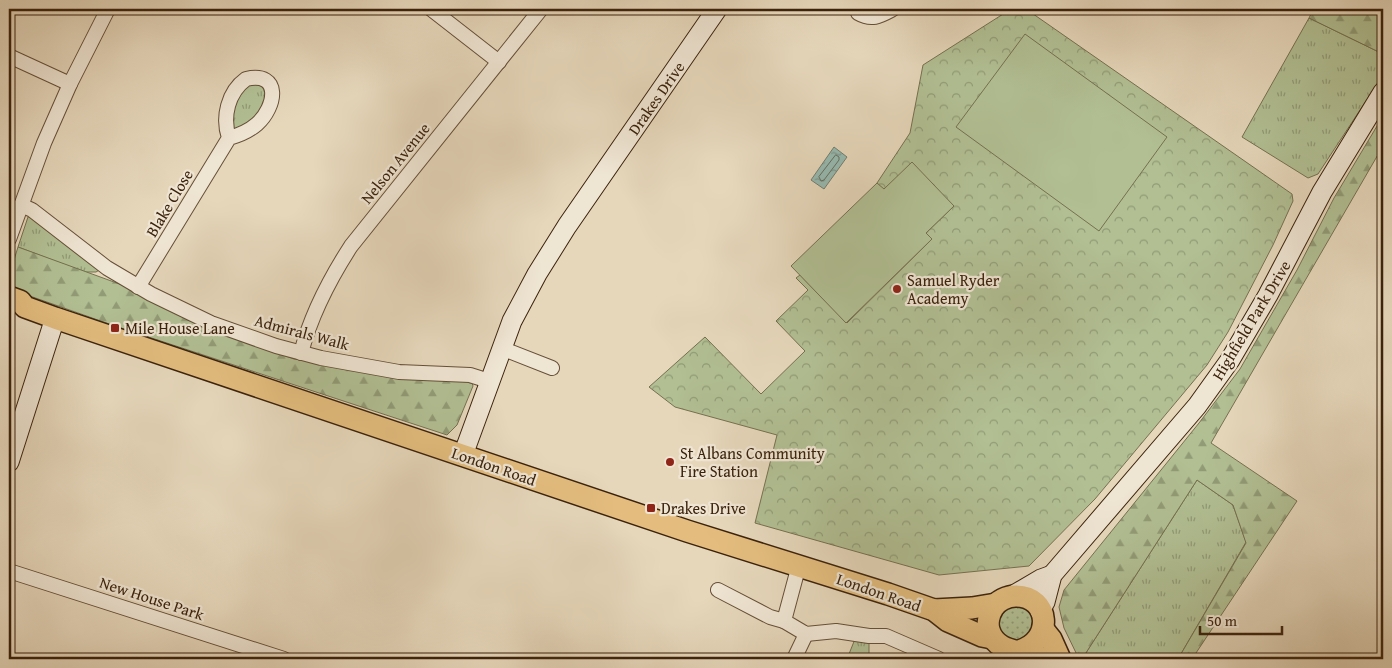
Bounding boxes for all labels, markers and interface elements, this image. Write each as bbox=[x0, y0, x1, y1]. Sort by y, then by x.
street label: Drakes Drive bbox=[622, 56, 690, 140]
street label: Nelson Avenue bbox=[355, 117, 435, 209]
street label: Blake Close bbox=[139, 165, 199, 241]
street label: Highfield Park Drive bbox=[1206, 256, 1296, 384]
place label: Samuel Ryder Academy bbox=[907, 268, 1000, 310]
marker: Samuel Ryder Academy bbox=[891, 283, 903, 295]
street label: Admirals Walk bbox=[252, 308, 353, 356]
place label: Mile House Lane bbox=[125, 316, 235, 340]
marker: Mile House Lane bbox=[109, 322, 121, 334]
street label: London Road bbox=[449, 440, 540, 492]
place label: St Albans Community Fire Station bbox=[680, 441, 825, 483]
marker: St Albans Community Fire Station bbox=[664, 456, 676, 468]
place label: Drakes Drive bbox=[661, 496, 746, 520]
marker: Drakes Drive bbox=[645, 502, 657, 514]
street label: London Road bbox=[834, 566, 925, 618]
street label: New House Park bbox=[97, 570, 208, 626]
scale bar bbox=[1200, 603, 1282, 635]
text: 50 m bbox=[1207, 610, 1238, 631]

